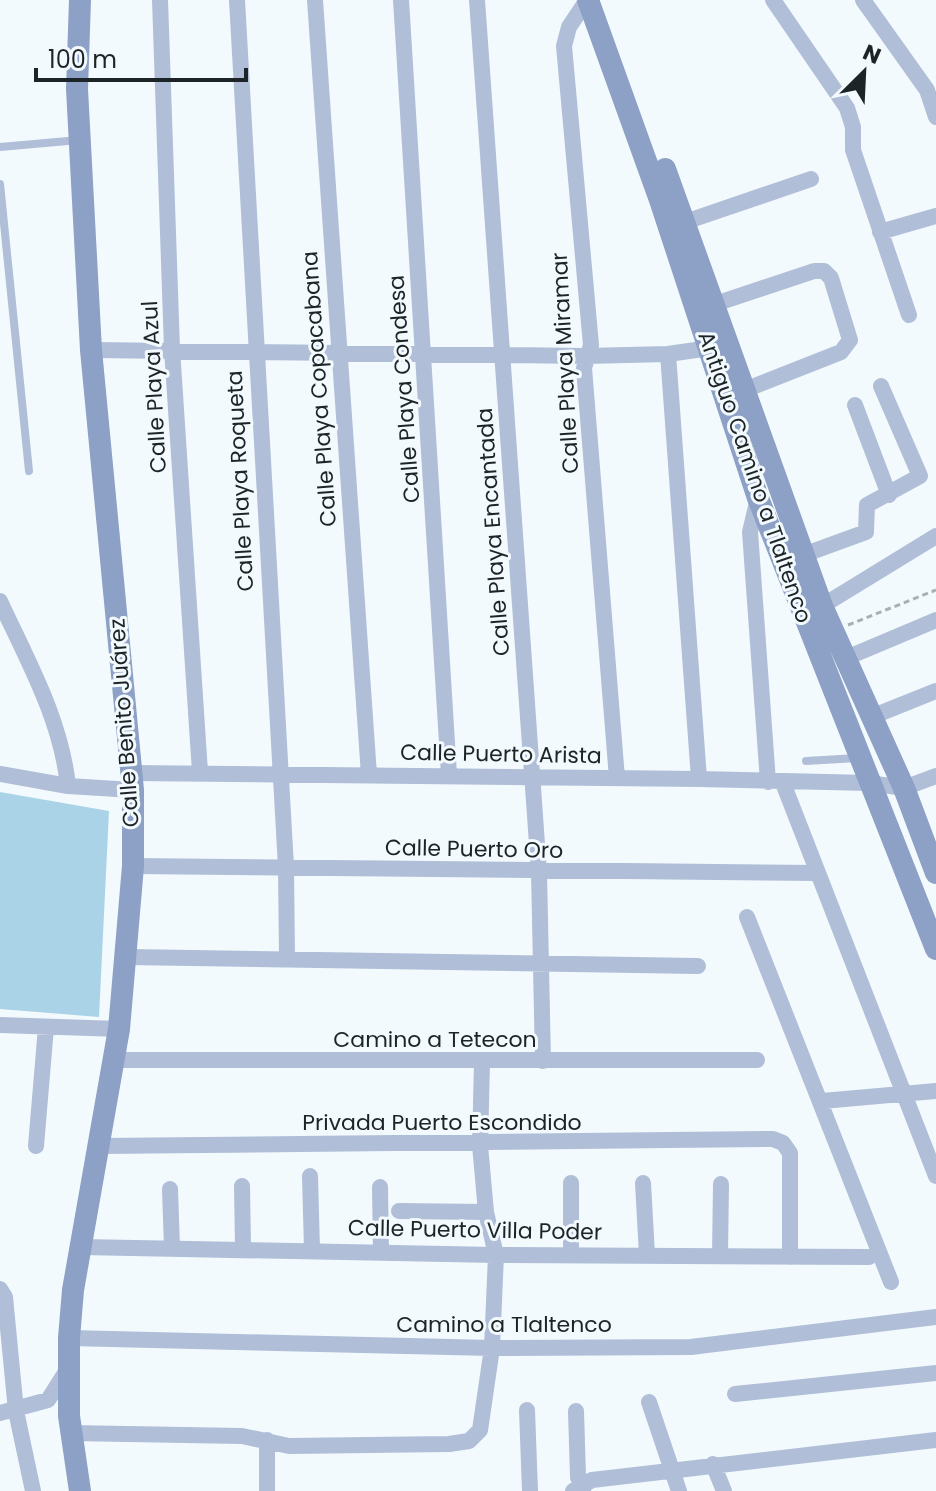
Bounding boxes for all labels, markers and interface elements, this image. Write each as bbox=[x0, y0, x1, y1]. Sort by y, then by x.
scale bar bbox=[36, 32, 246, 82]
north arrow bbox=[824, 32, 904, 112]
text: N bbox=[858, 37, 886, 72]
text: 100 m bbox=[48, 43, 117, 76]
street label: Calle Playa Copacabana bbox=[294, 250, 344, 528]
street label: Calle Playa Miramar bbox=[544, 252, 586, 474]
street label: Calle Playa Condesa bbox=[381, 274, 427, 504]
street label: Calle Playa Azul bbox=[134, 300, 174, 474]
street label: Antiguo Camino a Tlaltenco bbox=[690, 327, 820, 627]
street label: Calle Playa Roqueta bbox=[219, 370, 261, 592]
street label: Calle Playa Encantada bbox=[469, 407, 517, 657]
street label: Calle Benito Juárez bbox=[101, 618, 147, 828]
street label: Calle Puerto Arista bbox=[400, 737, 602, 771]
street label: Calle Puerto Oro bbox=[385, 832, 563, 866]
street label: Camino a Tetecon bbox=[333, 1024, 537, 1055]
street label: Privada Puerto Escondido bbox=[302, 1107, 582, 1138]
street label: Calle Puerto Villa Poder bbox=[348, 1212, 602, 1248]
street label: Camino a Tlaltenco bbox=[396, 1309, 612, 1340]

